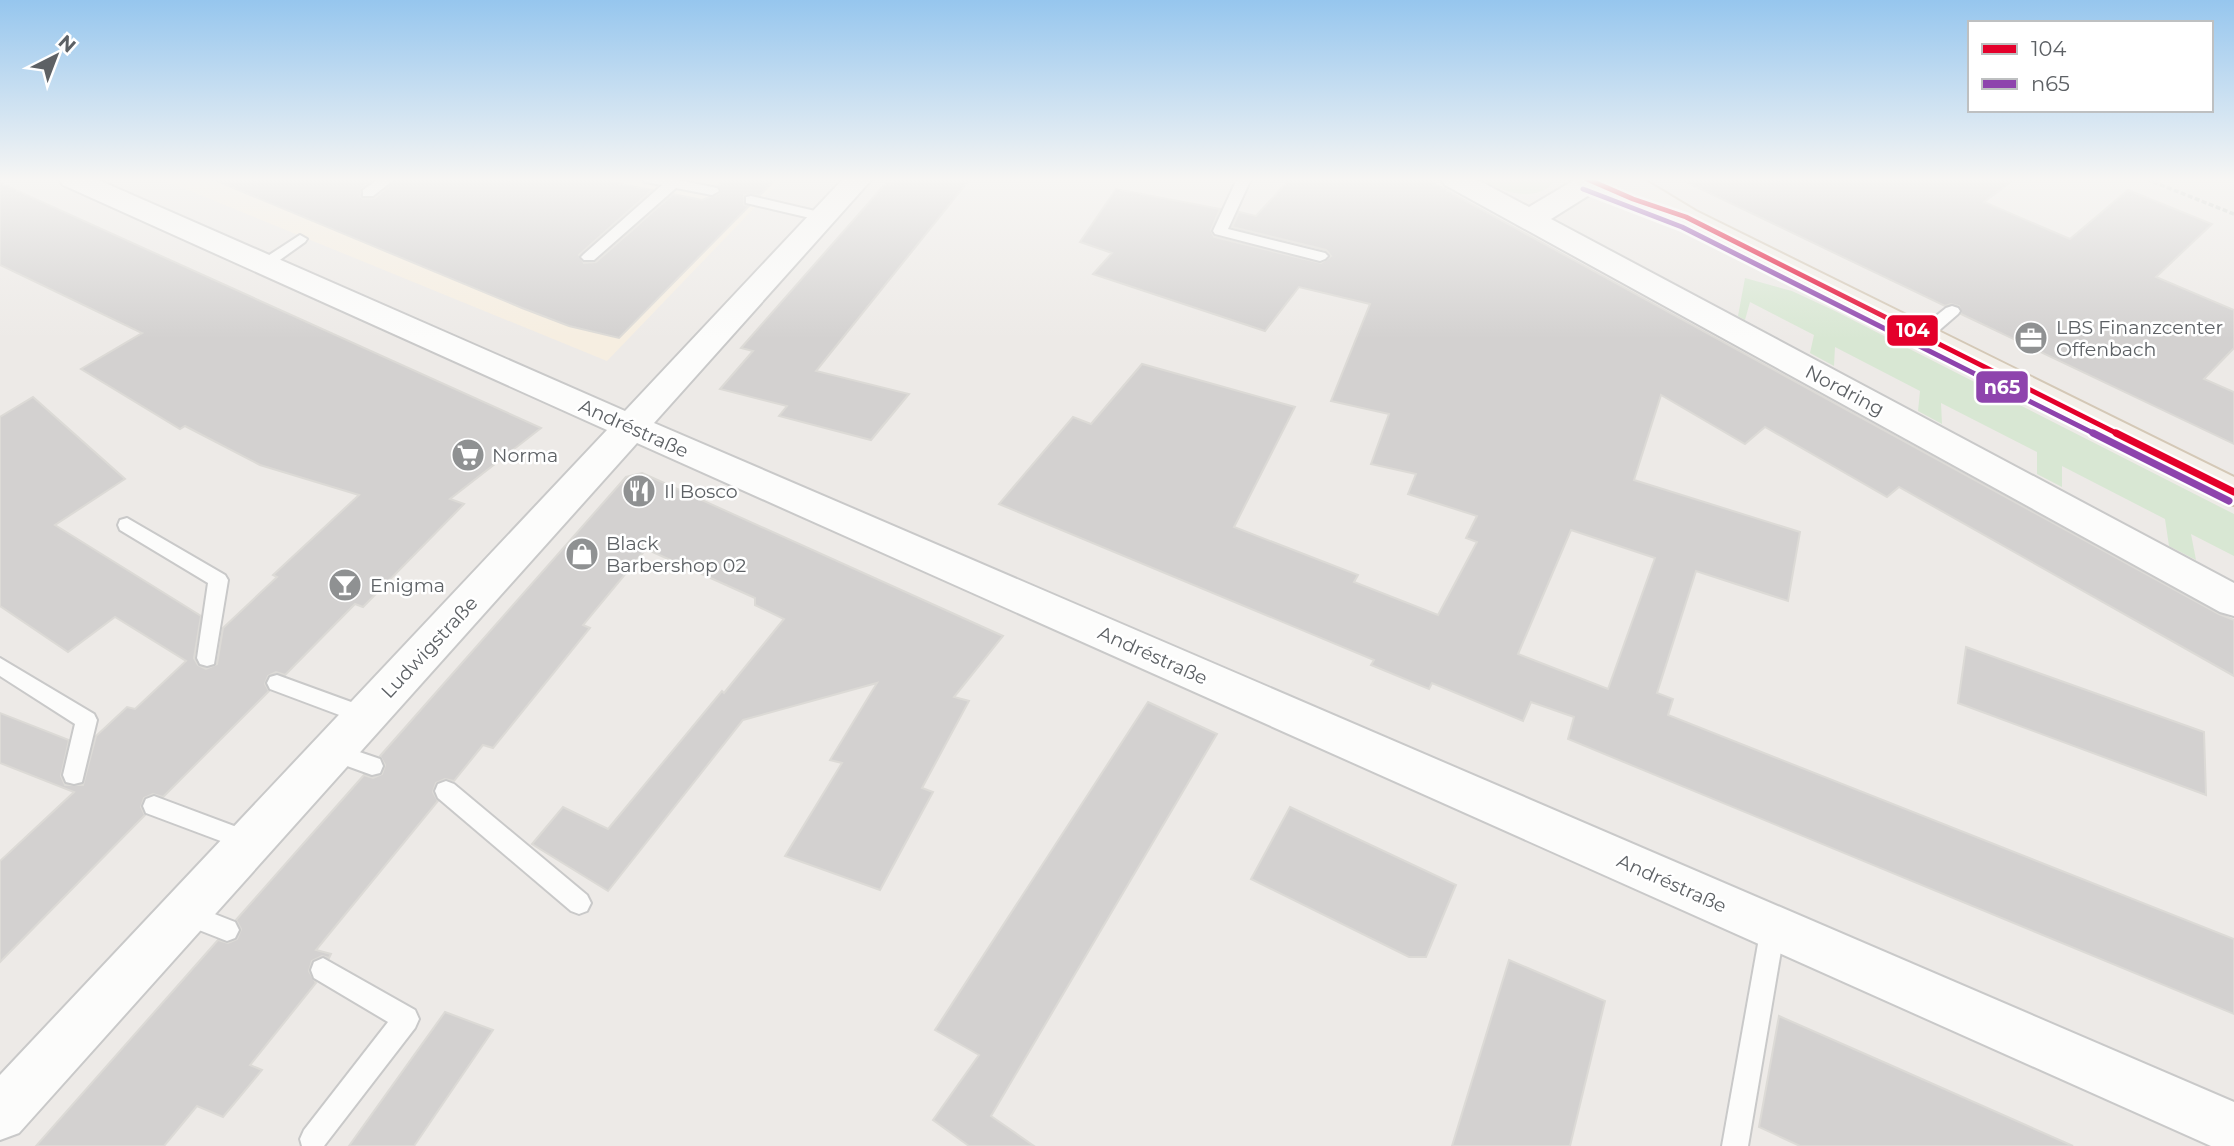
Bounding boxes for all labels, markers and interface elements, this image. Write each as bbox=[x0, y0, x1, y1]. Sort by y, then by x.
north arrow bbox=[21, 21, 91, 91]
legend bbox=[1968, 21, 2213, 112]
text: N bbox=[54, 30, 80, 57]
text: 104 bbox=[2031, 36, 2066, 61]
text: n65 bbox=[2031, 71, 2070, 96]
line badge: 104 bbox=[1886, 314, 1939, 347]
place label: LBS Finanzcenter Offenbach bbox=[2056, 316, 2223, 361]
text: 104 bbox=[1896, 319, 1930, 342]
office icon: LBS Finanzcenter Offenbach bbox=[2012, 319, 2050, 357]
street label: Nordring bbox=[1801, 360, 1888, 421]
line badge: n65 bbox=[1975, 370, 2029, 404]
text: n65 bbox=[1984, 376, 2020, 399]
street label: Andréstraße bbox=[575, 394, 692, 463]
supermarket icon: Norma bbox=[449, 436, 487, 474]
place label: Norma bbox=[492, 444, 558, 467]
restaurant icon: Il Bosco bbox=[620, 472, 658, 510]
place label: Il Bosco bbox=[664, 480, 738, 503]
place label: Black Barbershop 02 bbox=[606, 532, 746, 577]
shop icon: Black Barbershop 02 bbox=[563, 535, 601, 573]
bar icon: Enigma bbox=[326, 566, 364, 604]
place label: Enigma bbox=[370, 574, 445, 597]
street label: Ludwigstraße bbox=[376, 592, 482, 703]
street label: Andréstraße bbox=[1094, 621, 1211, 690]
street label: Andréstraße bbox=[1613, 849, 1730, 918]

